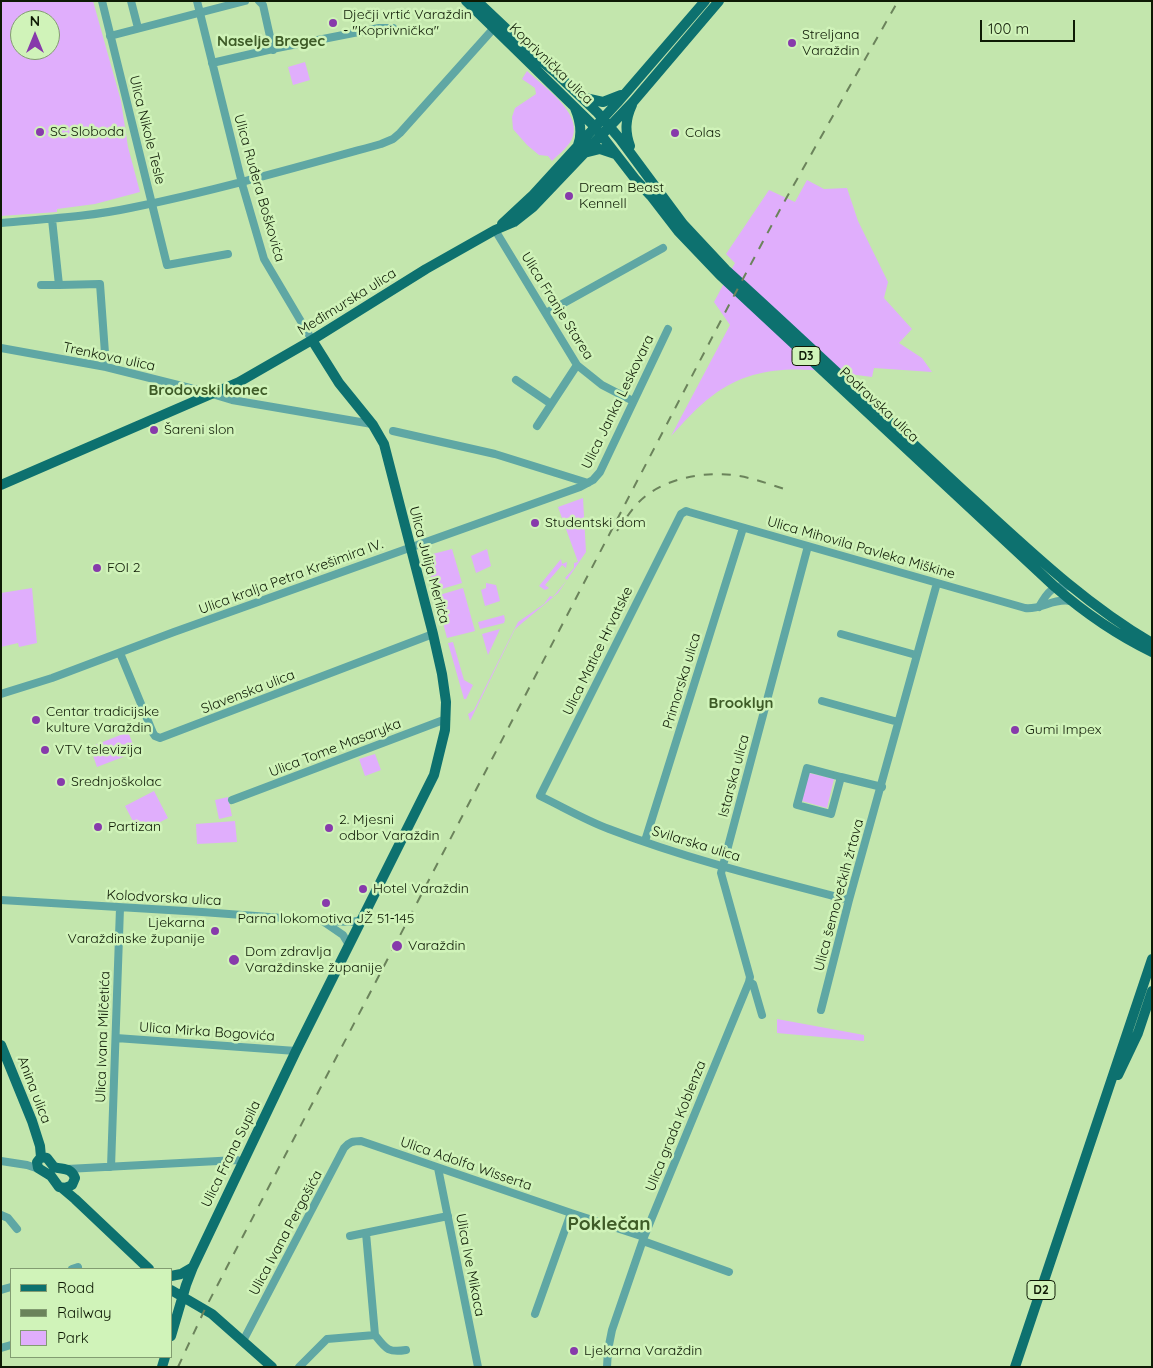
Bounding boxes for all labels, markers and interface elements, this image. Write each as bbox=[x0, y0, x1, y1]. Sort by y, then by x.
place label: Dječji vrtić Varaždin - "Koprivnička" bbox=[343, 7, 472, 40]
north arrow bbox=[10, 10, 60, 60]
scale bar bbox=[983, 10, 1078, 42]
text: N bbox=[30, 12, 40, 30]
marker: Dječji vrtić Varaždin - "Koprivnička" bbox=[327, 17, 339, 29]
text: 100 m bbox=[988, 19, 1029, 38]
street label: Koprivnička ulica bbox=[506, 20, 596, 108]
place label: Streljana Varaždin bbox=[802, 27, 860, 59]
district label: Naselje Bregec bbox=[217, 32, 325, 50]
marker: Streljana Varaždin bbox=[786, 37, 798, 49]
street label: Ulica Nikole Tesle bbox=[125, 74, 169, 186]
street label: Ulica Ruđera Boškovića bbox=[230, 112, 288, 264]
place label: SC Sloboda bbox=[50, 124, 124, 140]
place label: Colas bbox=[685, 125, 721, 141]
marker: SC Sloboda bbox=[34, 126, 46, 138]
marker: Colas bbox=[669, 127, 681, 139]
place label: Dream Beast Kennell bbox=[579, 180, 664, 212]
marker: Dream Beast Kennell bbox=[563, 190, 575, 202]
street label: Ulica Franje Starea bbox=[517, 249, 597, 363]
street label: Međimurska ulica bbox=[295, 265, 399, 339]
street label: Ulica Janka Leskovara bbox=[578, 332, 658, 472]
street label: Trenkova ulica bbox=[61, 339, 157, 375]
road number: D3 bbox=[792, 346, 820, 366]
street label: Podravska ulica bbox=[836, 364, 922, 446]
district label: Brodovski konec bbox=[148, 381, 268, 399]
place label: Šareni slon bbox=[164, 422, 234, 438]
marker: Šareni slon bbox=[148, 424, 160, 436]
street label: Ulica Julija Merlića bbox=[405, 504, 453, 626]
street label: Ulica Mihovila Pavleka Miškine bbox=[765, 513, 957, 583]
place label: Studentski dom bbox=[545, 515, 646, 531]
marker: Studentski dom bbox=[529, 517, 541, 529]
street label: Ulica kralja Petra Krešimira IV. bbox=[197, 536, 385, 618]
place label: FOI 2 bbox=[107, 560, 141, 576]
marker: FOI 2 bbox=[91, 562, 103, 574]
street label: Ulica Matice Hrvatske bbox=[559, 584, 637, 718]
street label: Primorska ulica bbox=[659, 631, 705, 731]
street label: Slavenska ulica bbox=[199, 666, 297, 718]
district label: Brooklyn bbox=[709, 694, 773, 712]
place label: Centar tradicijske kulture Varaždin bbox=[46, 704, 159, 736]
marker: Centar tradicijske kulture Varaždin bbox=[30, 714, 42, 726]
street label: Ulica Tome Masaryka bbox=[267, 715, 403, 781]
place label: Gumi Impex bbox=[1025, 722, 1102, 738]
marker: Gumi Impex bbox=[1009, 724, 1021, 736]
street label: Istarska ulica bbox=[715, 733, 753, 819]
place label: VTV televizija bbox=[55, 742, 142, 758]
marker: VTV televizija bbox=[39, 744, 51, 756]
place label: Srednjoškolac bbox=[71, 774, 162, 790]
marker: Srednjoškolac bbox=[55, 776, 67, 788]
place label: 2. Mjesni odbor Varaždin bbox=[339, 812, 440, 844]
street label: Ulica šemovečkih žrtava bbox=[811, 817, 867, 973]
place label: Partizan bbox=[108, 819, 161, 835]
marker: Partizan bbox=[92, 821, 104, 833]
marker: 2. Mjesni odbor Varaždin bbox=[323, 822, 335, 834]
street label: Svilarska ulica bbox=[650, 823, 742, 865]
place label: Hotel Varaždin bbox=[373, 881, 469, 897]
marker: Hotel Varaždin bbox=[357, 883, 369, 895]
street label: Kolodvorska ulica bbox=[106, 887, 222, 909]
marker: Parna lokomotiva JŽ 51-145 bbox=[320, 897, 332, 909]
place label: Parna lokomotiva JŽ 51-145 bbox=[238, 911, 414, 927]
place label: Ljekarna Varaždinske županije bbox=[68, 915, 205, 948]
marker: Ljekarna Varaždinske županije bbox=[209, 925, 221, 937]
place label: Varaždin bbox=[408, 938, 466, 954]
marker: Varaždin bbox=[390, 939, 404, 953]
place label: Dom zdravlja Varaždinske županije bbox=[245, 944, 382, 976]
marker: Dom zdravlja Varaždinske županije bbox=[227, 953, 241, 967]
street label: Ulica Ivana Milčetića bbox=[92, 971, 114, 1103]
street label: Ulica Mirka Bogovića bbox=[139, 1019, 275, 1045]
street label: Anina ulica bbox=[14, 1054, 54, 1126]
street label: Ulica grada Koblenza bbox=[642, 1058, 710, 1194]
street label: Ulica Frana Supila bbox=[198, 1098, 264, 1210]
street label: Ulica Adolfa Wisserta bbox=[398, 1134, 534, 1194]
street label: Ulica Ivana Pergošića bbox=[246, 1168, 326, 1298]
street label: Ulica Ive Mikaca bbox=[452, 1212, 488, 1318]
district label: Poklečan bbox=[567, 1213, 651, 1235]
legend bbox=[10, 1268, 172, 1358]
text: Road bbox=[57, 1278, 94, 1297]
road number: D2 bbox=[1027, 1280, 1055, 1300]
text: Railway bbox=[57, 1303, 112, 1322]
text: Park bbox=[57, 1328, 89, 1347]
place label: Ljekarna Varaždin bbox=[584, 1343, 702, 1359]
marker: Ljekarna Varaždin bbox=[568, 1345, 580, 1357]

